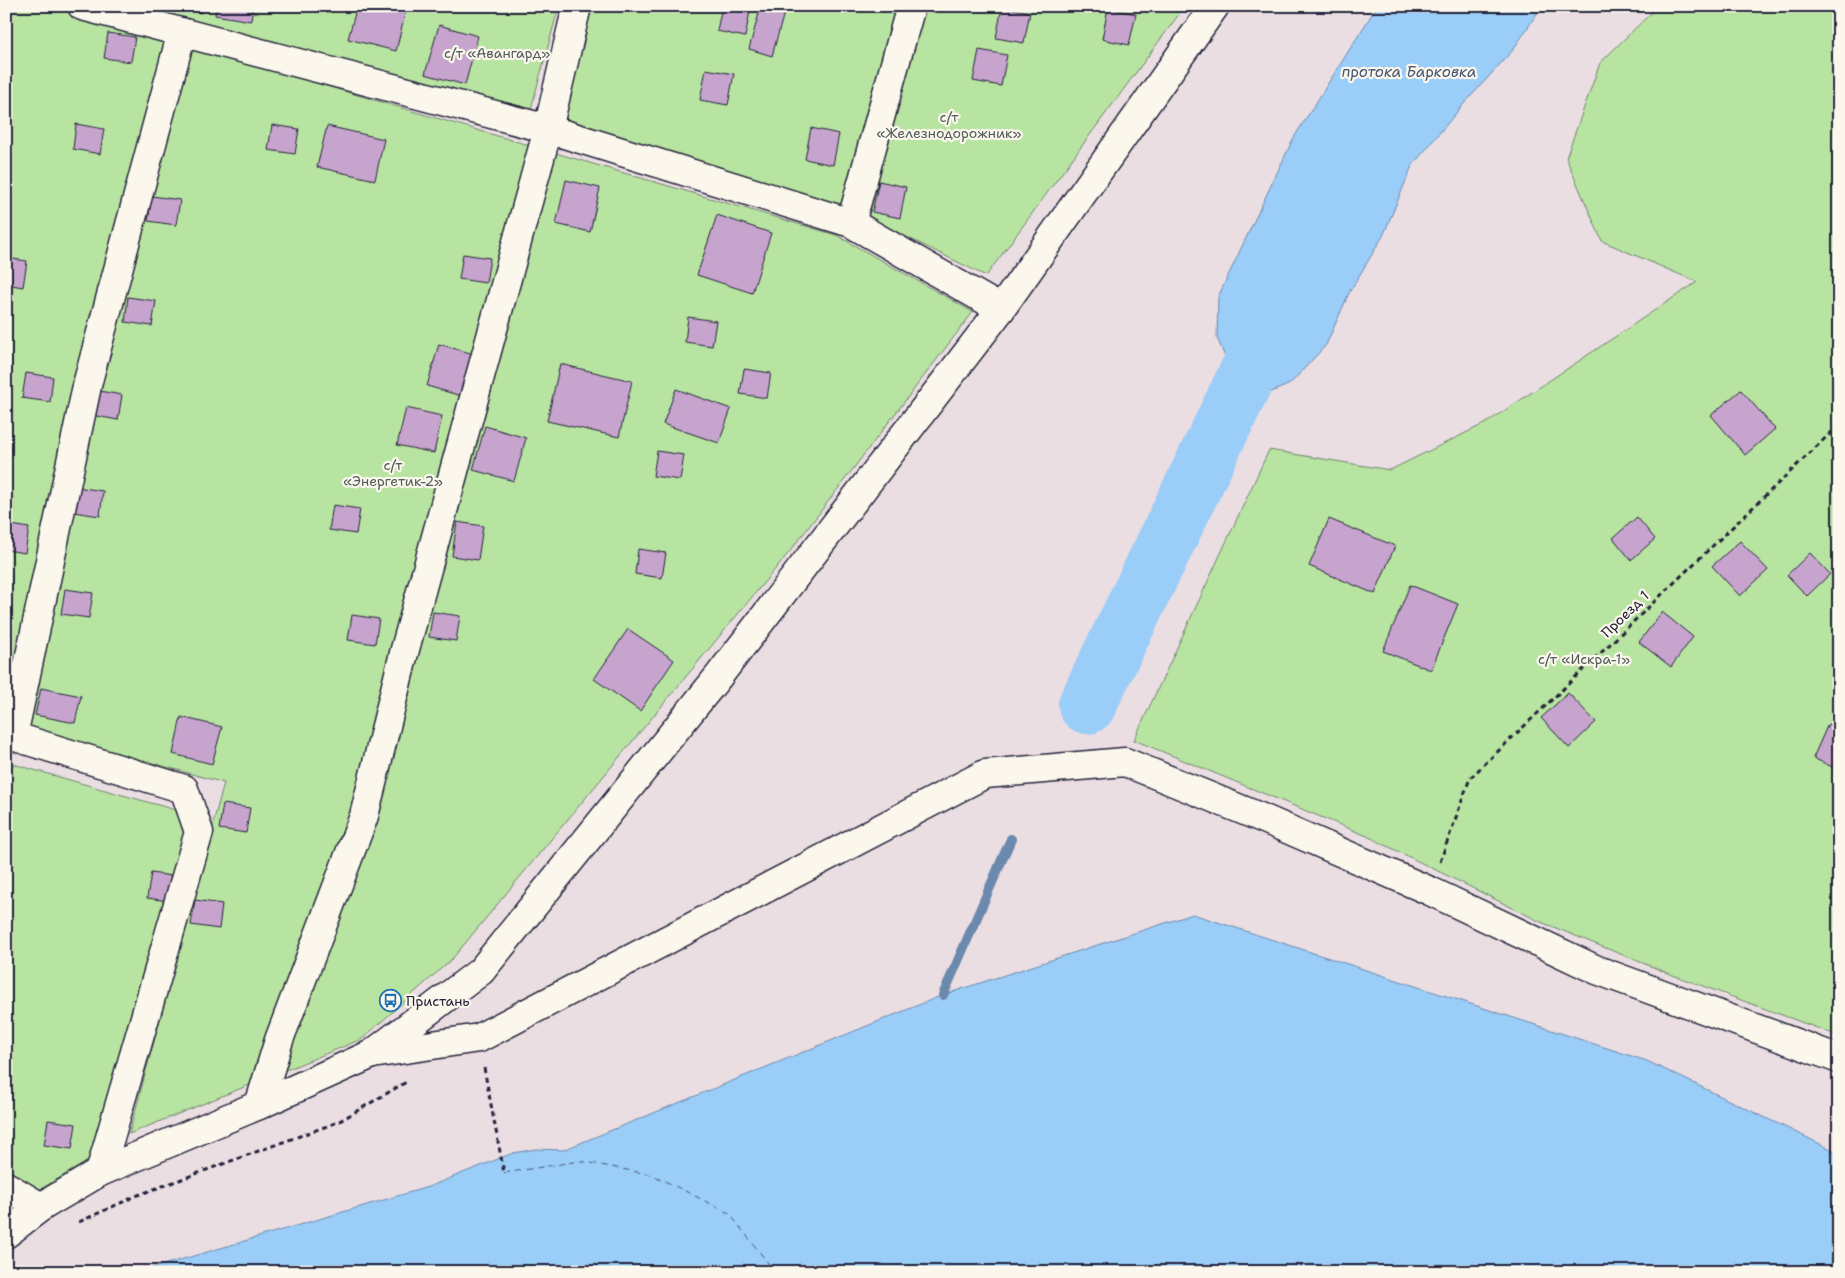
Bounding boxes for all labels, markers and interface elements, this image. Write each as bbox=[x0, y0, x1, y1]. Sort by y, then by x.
park label: с/т «Авангард» bbox=[444, 44, 550, 62]
water label: протока Барковка bbox=[1342, 62, 1476, 82]
park label: с/т «Железнодорожник» bbox=[877, 108, 1022, 142]
park label: с/т «Энергетик-2» bbox=[343, 456, 443, 490]
street label: Проезд 1 bbox=[1597, 587, 1653, 641]
park label: с/т «Искра-1» bbox=[1538, 650, 1630, 668]
bus stop icon: Пристань bbox=[378, 989, 402, 1013]
place label: Пристань bbox=[406, 992, 470, 1010]

